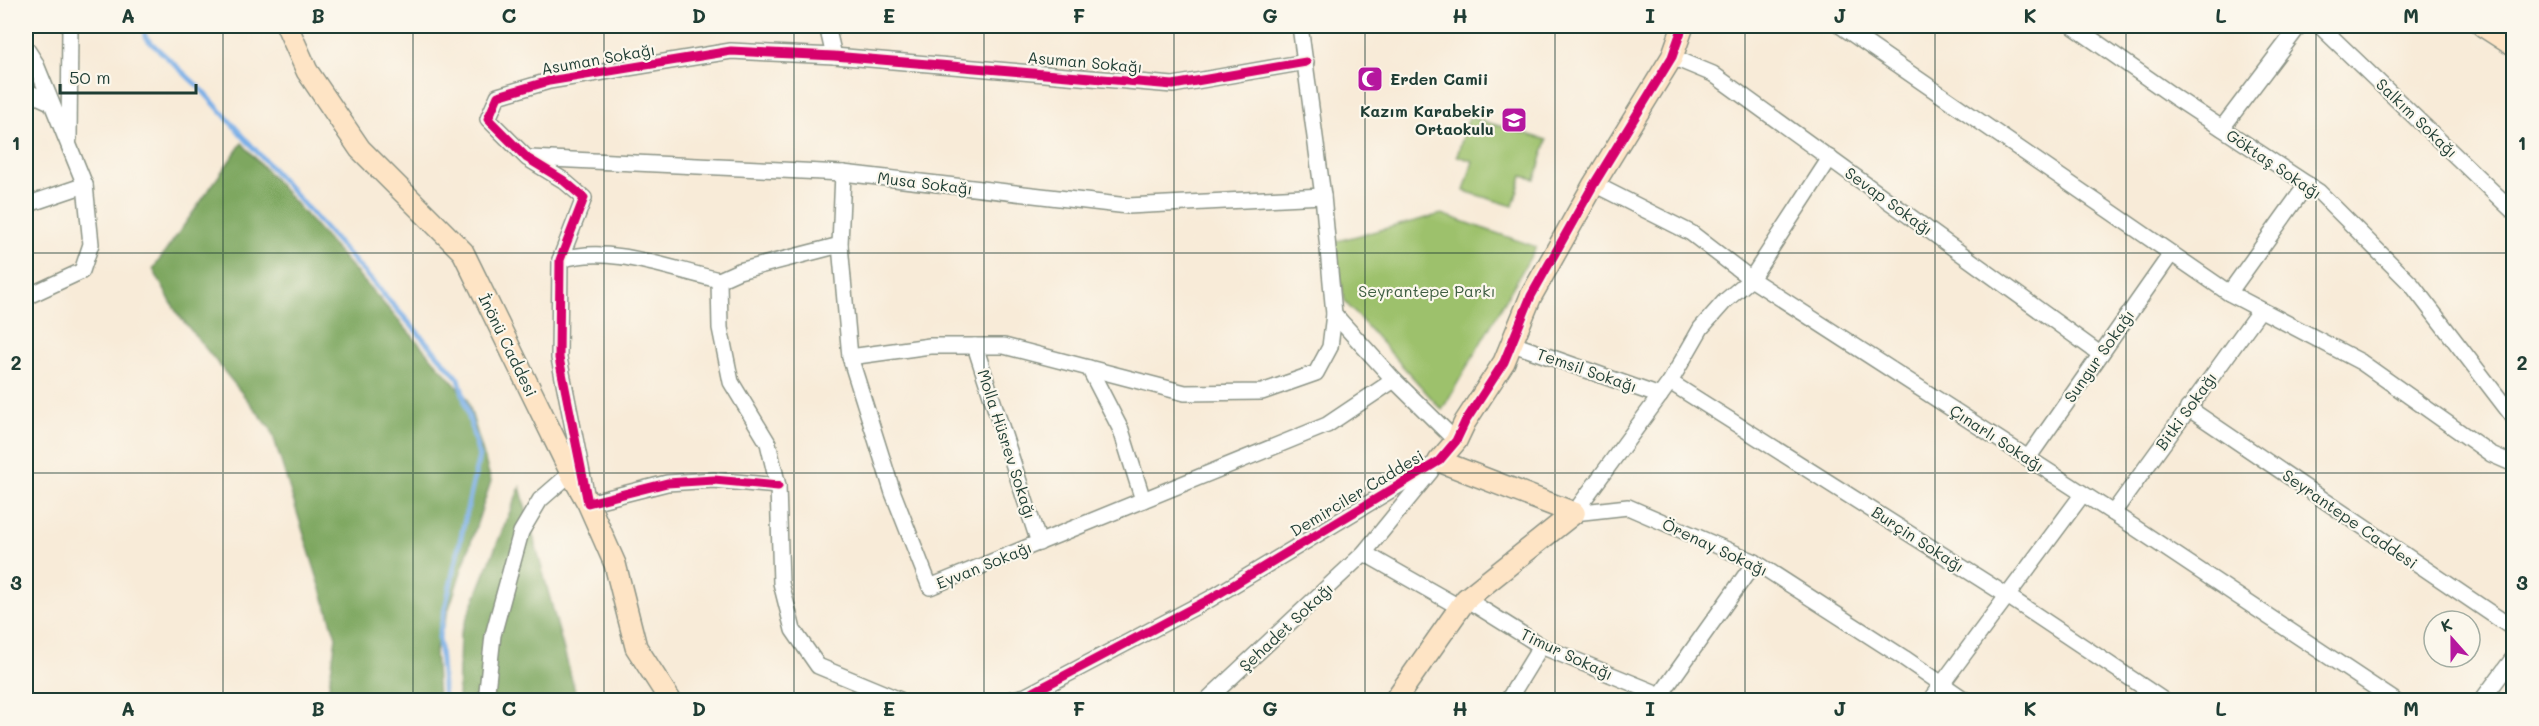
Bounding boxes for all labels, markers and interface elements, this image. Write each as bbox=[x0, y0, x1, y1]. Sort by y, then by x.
text: A bbox=[121, 2, 135, 28]
text: B bbox=[311, 2, 325, 28]
text: C bbox=[502, 2, 517, 28]
text: D bbox=[692, 2, 706, 28]
text: E bbox=[883, 2, 895, 28]
text: F bbox=[1073, 2, 1086, 28]
text: G bbox=[1262, 2, 1278, 28]
text: H bbox=[1452, 2, 1468, 28]
text: I bbox=[1645, 2, 1655, 28]
text: J bbox=[1833, 2, 1847, 28]
text: K bbox=[2023, 2, 2037, 28]
text: L bbox=[2215, 2, 2227, 28]
text: M bbox=[2403, 2, 2419, 28]
street label: Asuman Sokağı bbox=[539, 38, 657, 79]
street label: Asuman Sokağı bbox=[1027, 46, 1144, 77]
scale bar bbox=[60, 57, 196, 95]
mosque icon: Erden Camii bbox=[1355, 64, 1385, 94]
text: 50 m bbox=[69, 65, 111, 89]
place label: Erden Camii bbox=[1390, 68, 1488, 89]
street label: Salkım Sokağı bbox=[2372, 73, 2463, 162]
place label: Kazım Karabekir Ortaokulu bbox=[1360, 100, 1494, 139]
school or university icon: Kazım Karabekir Ortaokulu bbox=[1499, 105, 1529, 135]
street label: Göktaş Sokağı bbox=[2222, 124, 2326, 203]
text: 1 bbox=[12, 129, 20, 155]
text: 1 bbox=[2518, 129, 2526, 155]
street label: Sevap Sokağı bbox=[1841, 162, 1937, 240]
street label: Musa Sokağı bbox=[876, 166, 974, 199]
park label: Seyrantepe Parkı bbox=[1358, 280, 1496, 301]
street label: İnönü Caddesi bbox=[474, 290, 543, 400]
street label: Sungur Sokağı bbox=[2059, 305, 2138, 406]
street label: Temsil Sokağı bbox=[1534, 343, 1640, 396]
text: 2 bbox=[10, 349, 22, 375]
text: 2 bbox=[2516, 349, 2528, 375]
street label: Molla Hüsrev Sokağı bbox=[973, 366, 1042, 521]
street label: Bitki Sokağı bbox=[2150, 367, 2221, 454]
street label: Çınarlı Sokağı bbox=[1946, 399, 2049, 476]
street label: Demirciler Caddesi bbox=[1286, 444, 1427, 541]
street label: Seyrantepe Caddesi bbox=[2279, 464, 2422, 573]
street label: Burçin Sokağı bbox=[1868, 501, 1969, 576]
street label: Örenay Sokağı bbox=[1659, 513, 1771, 580]
street label: Eyvan Sokağı bbox=[933, 536, 1035, 593]
text: 3 bbox=[10, 569, 22, 595]
text: 3 bbox=[2516, 569, 2528, 595]
street label: Şehadet Sokağı bbox=[1234, 578, 1337, 676]
north arrow bbox=[2422, 609, 2482, 669]
text: K bbox=[2438, 613, 2455, 636]
street label: Timur Sokağı bbox=[1518, 623, 1617, 684]
text: A bbox=[121, 695, 135, 721]
text: B bbox=[311, 695, 325, 721]
text: C bbox=[502, 695, 517, 721]
text: D bbox=[692, 695, 706, 721]
text: E bbox=[883, 695, 895, 721]
text: F bbox=[1073, 695, 1086, 721]
text: G bbox=[1262, 695, 1278, 721]
text: H bbox=[1452, 695, 1468, 721]
text: I bbox=[1645, 695, 1655, 721]
text: J bbox=[1833, 695, 1847, 721]
text: K bbox=[2023, 695, 2037, 721]
text: L bbox=[2215, 695, 2227, 721]
text: M bbox=[2403, 695, 2419, 721]

